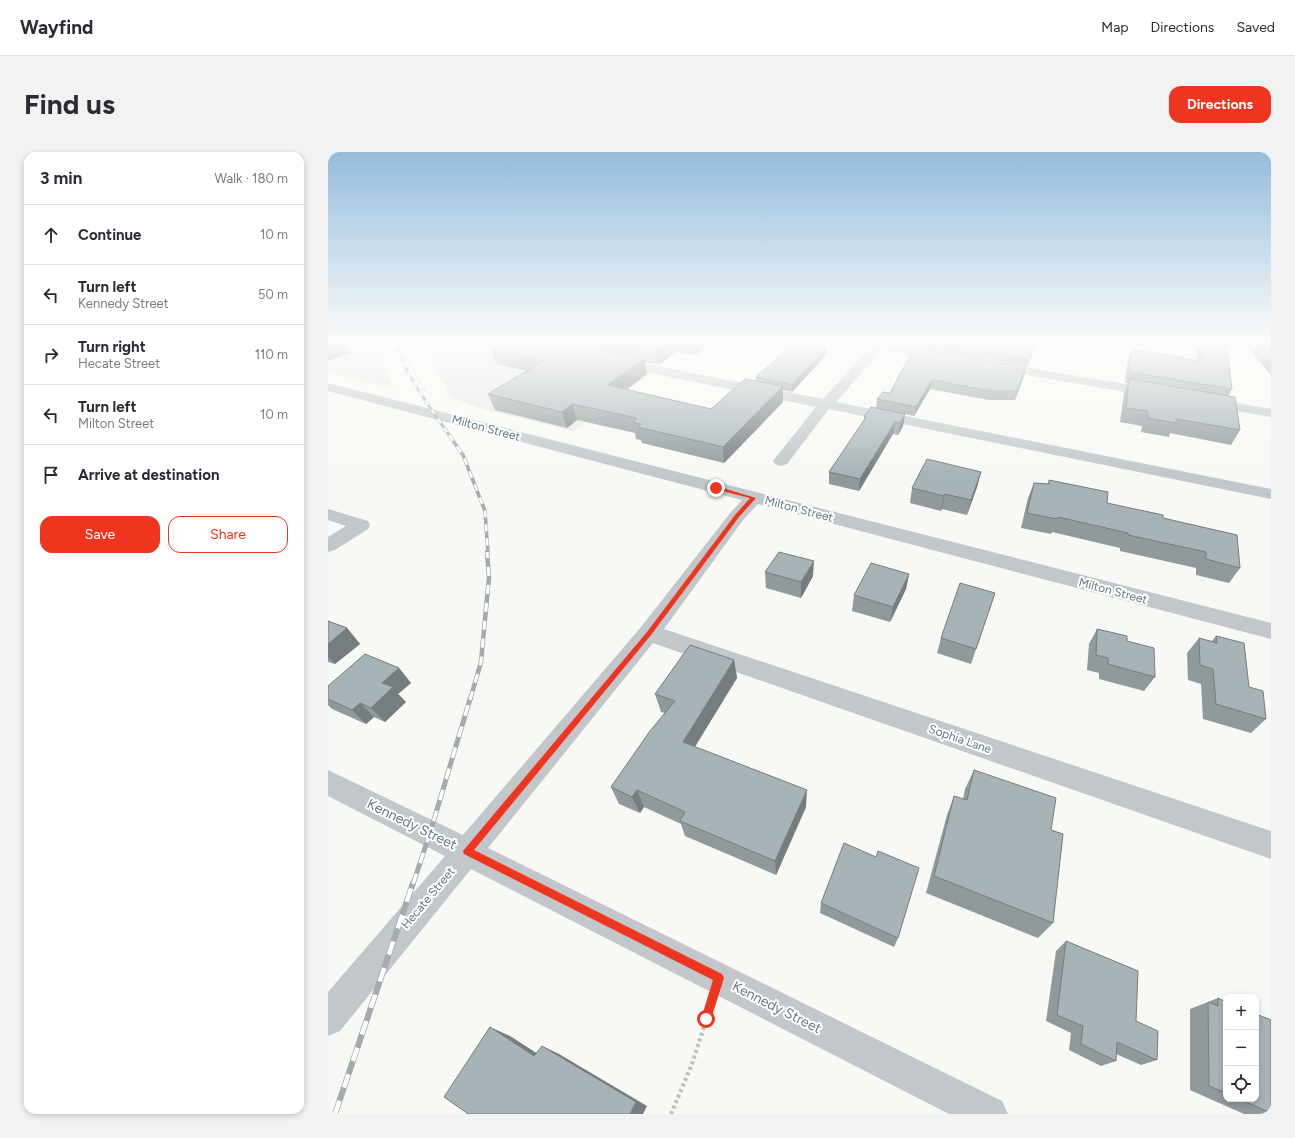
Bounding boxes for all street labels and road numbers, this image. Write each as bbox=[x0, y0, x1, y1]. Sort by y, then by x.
street label: Milton Street bbox=[450, 412, 522, 444]
street label: Milton Street bbox=[763, 493, 835, 525]
street label: Milton Street bbox=[1077, 575, 1149, 607]
street label: Sophia Lane bbox=[927, 722, 994, 756]
street label: Kennedy Street bbox=[364, 795, 459, 853]
street label: Hecate Street bbox=[398, 864, 458, 932]
street label: Kennedy Street bbox=[729, 978, 824, 1037]

